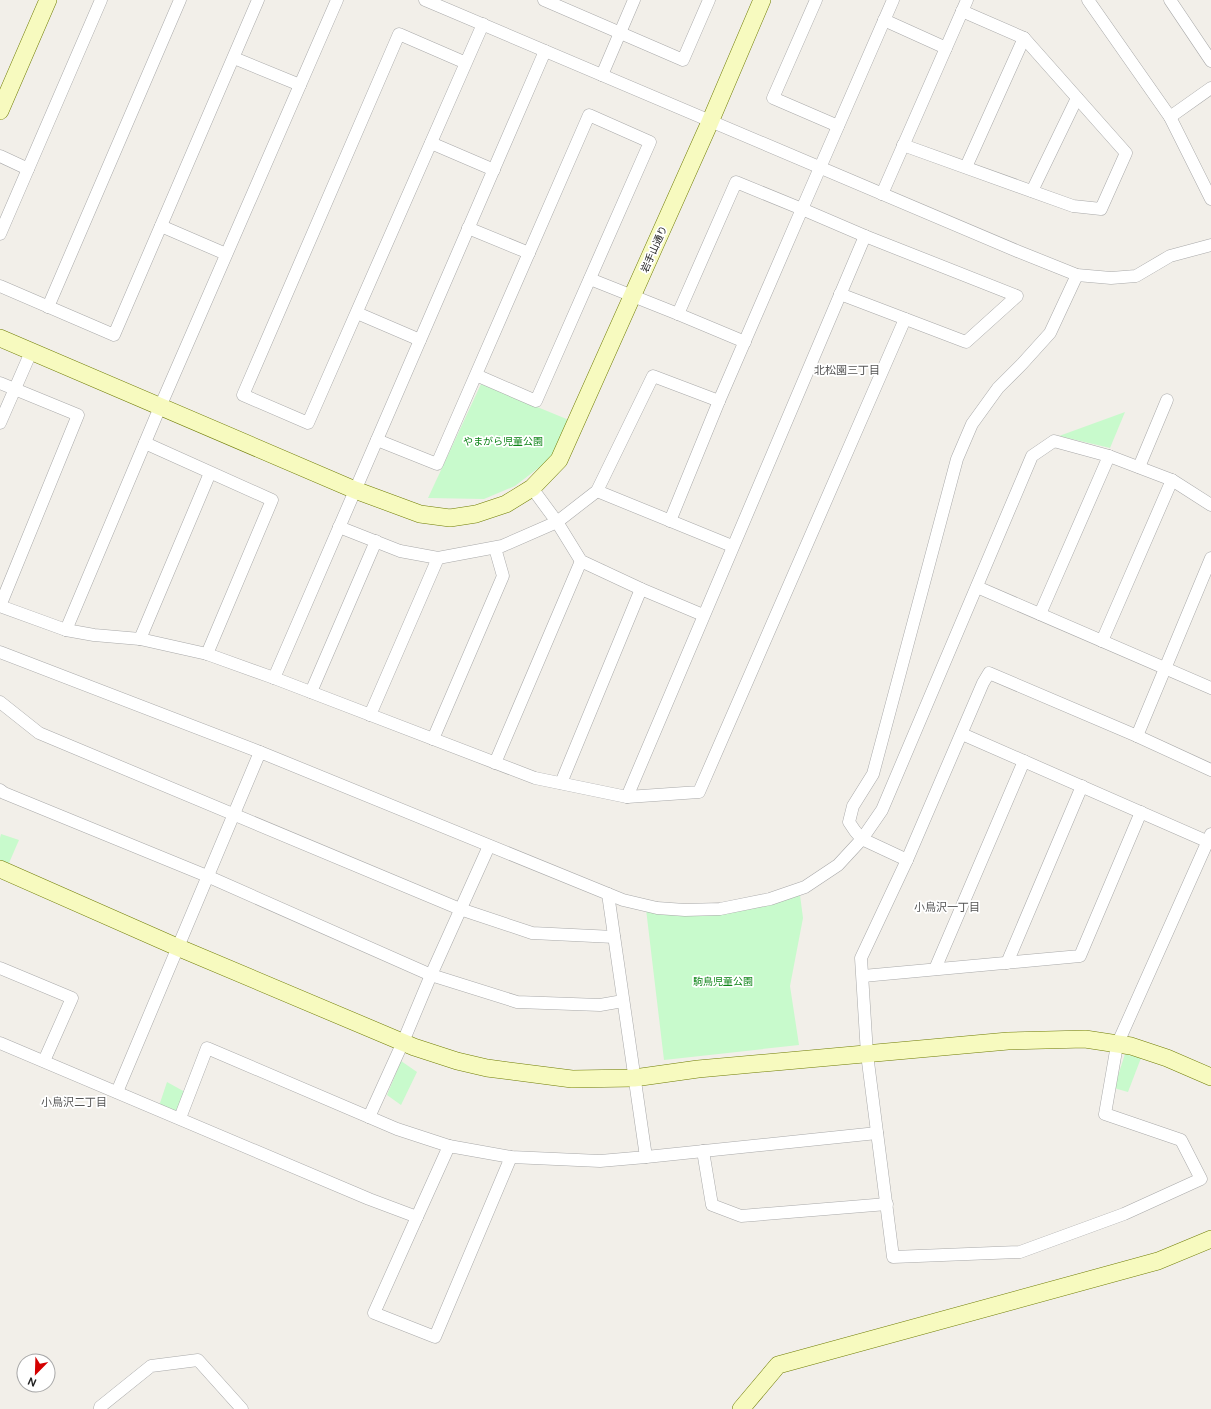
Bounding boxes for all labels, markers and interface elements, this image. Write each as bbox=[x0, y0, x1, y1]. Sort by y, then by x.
street label: 岩手山通り bbox=[638, 224, 670, 274]
district label: 北松園三丁目 bbox=[814, 363, 880, 377]
park label: やまがら児童公園 bbox=[463, 435, 543, 448]
district label: 小鳥沢一丁目 bbox=[914, 900, 980, 914]
park label: 駒鳥児童公園 bbox=[693, 975, 753, 988]
district label: 小鳥沢二丁目 bbox=[41, 1095, 107, 1109]
north arrow bbox=[16, 1353, 56, 1393]
text: N bbox=[26, 1374, 39, 1390]

